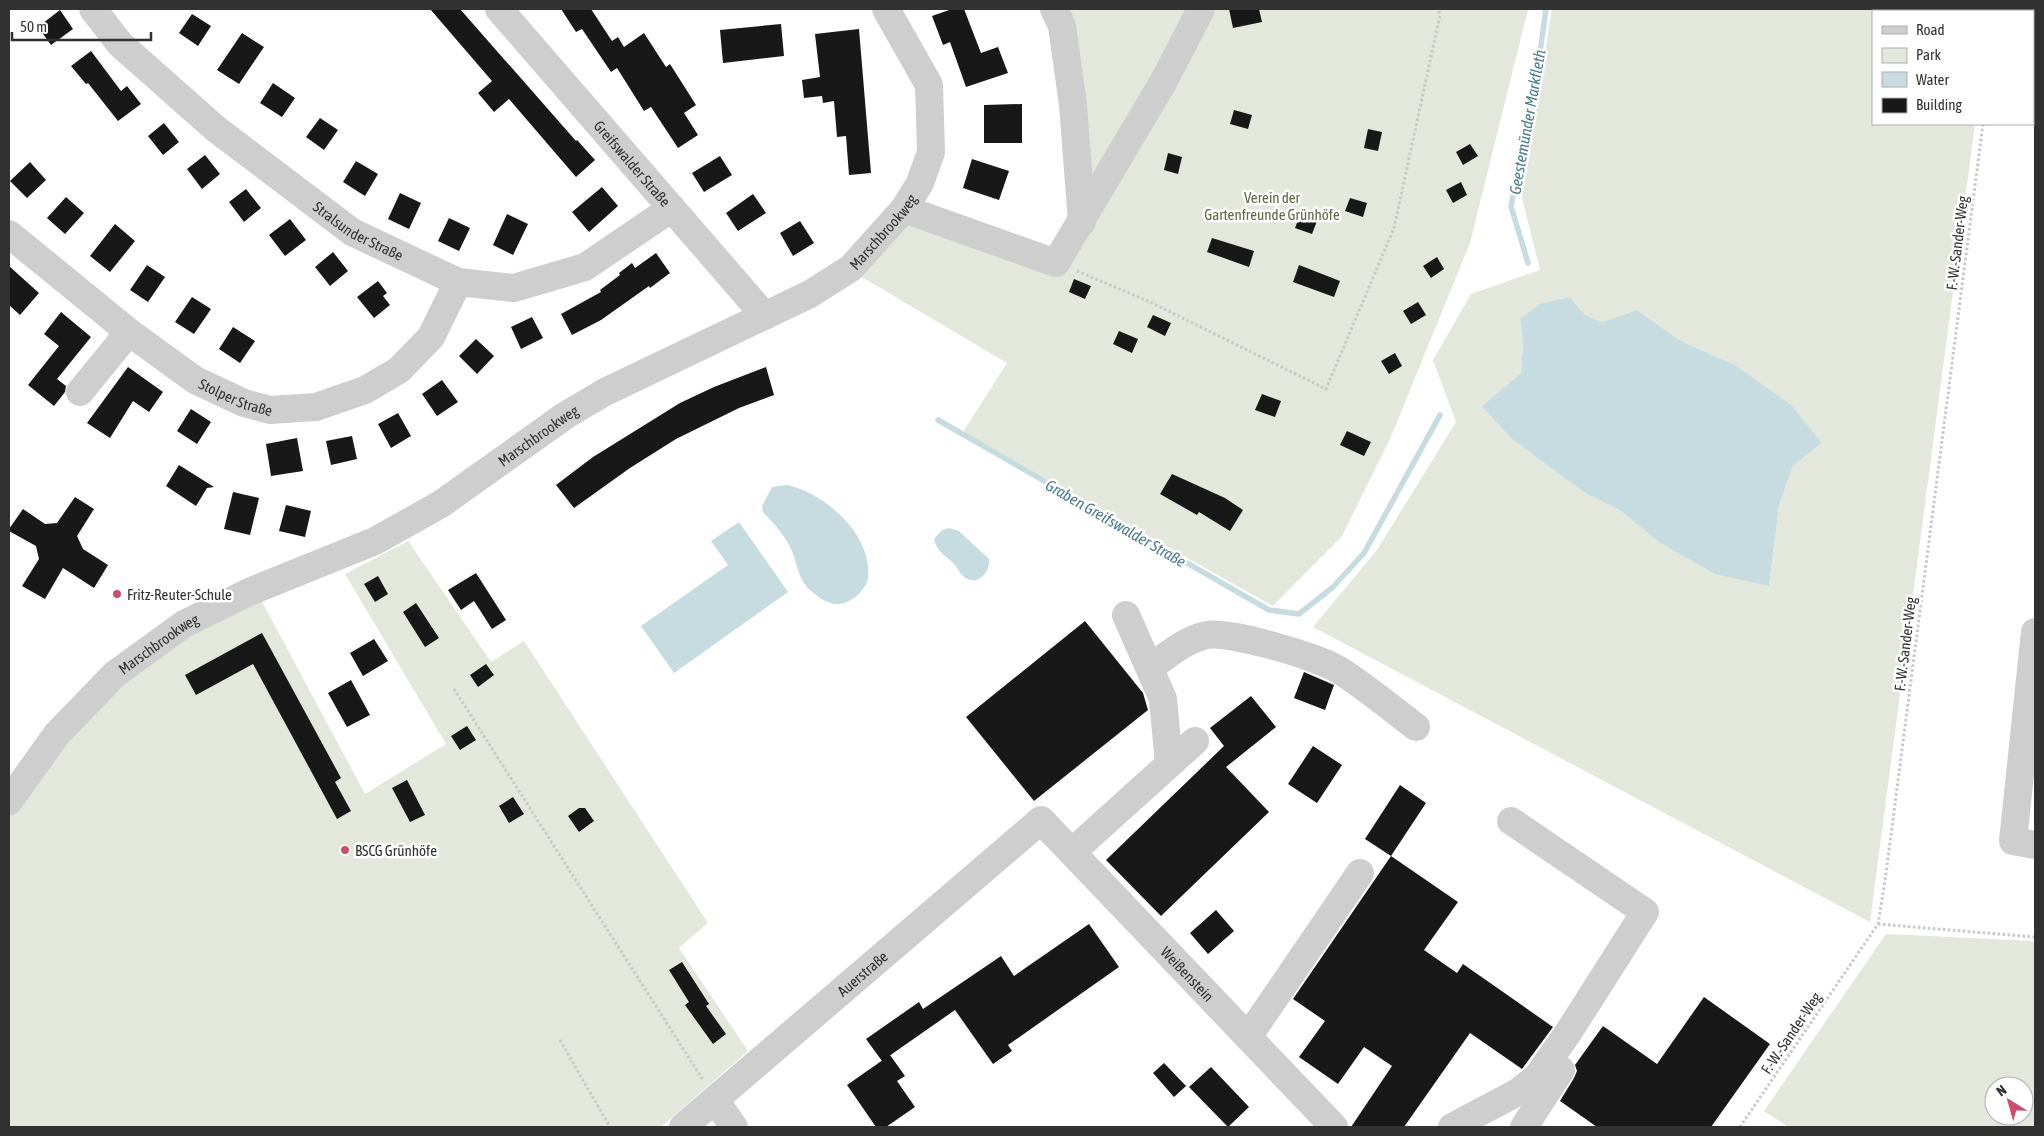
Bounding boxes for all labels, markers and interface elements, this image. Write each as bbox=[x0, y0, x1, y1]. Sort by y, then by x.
scale bar bbox=[12, 10, 151, 42]
legend bbox=[1872, 10, 2034, 125]
text: 50 m bbox=[20, 18, 47, 35]
text: Road bbox=[1916, 21, 1945, 38]
text: Park bbox=[1916, 46, 1941, 63]
water label: Geestemünder Markfleth bbox=[1505, 48, 1549, 196]
text: Water bbox=[1916, 71, 1949, 88]
text: Building bbox=[1916, 96, 1962, 113]
street label: Greifswalder Straße bbox=[591, 117, 674, 210]
park label: Verein der Gartenfreunde Grünhöfe bbox=[1204, 189, 1340, 223]
street label: Marschbrookweg bbox=[846, 190, 920, 273]
street label: F.-W.-Sander-Weg bbox=[1943, 194, 1971, 291]
street label: Stralsunder Straße bbox=[310, 198, 406, 264]
street label: Stolper Straße bbox=[197, 375, 275, 419]
street label: Marschbrookweg bbox=[495, 401, 581, 469]
water label: Graben Greifswalder Straße bbox=[1043, 475, 1189, 571]
place label: Fritz-Reuter-Schule bbox=[127, 586, 232, 603]
marker: Fritz-Reuter-Schule bbox=[111, 588, 123, 600]
street label: F.-W.-Sander-Weg bbox=[1891, 595, 1919, 692]
street label: Marschbrookweg bbox=[115, 610, 202, 677]
place label: BSCG Grünhöfe bbox=[355, 842, 437, 859]
marker: BSCG Grünhöfe bbox=[339, 844, 351, 856]
street label: Weißenstein bbox=[1158, 943, 1218, 1004]
street label: Auerstraße bbox=[834, 947, 891, 1000]
street label: F.-W.-Sander-Weg bbox=[1757, 989, 1825, 1077]
north arrow bbox=[1984, 1076, 2034, 1126]
text: N bbox=[1993, 1082, 2009, 1099]

